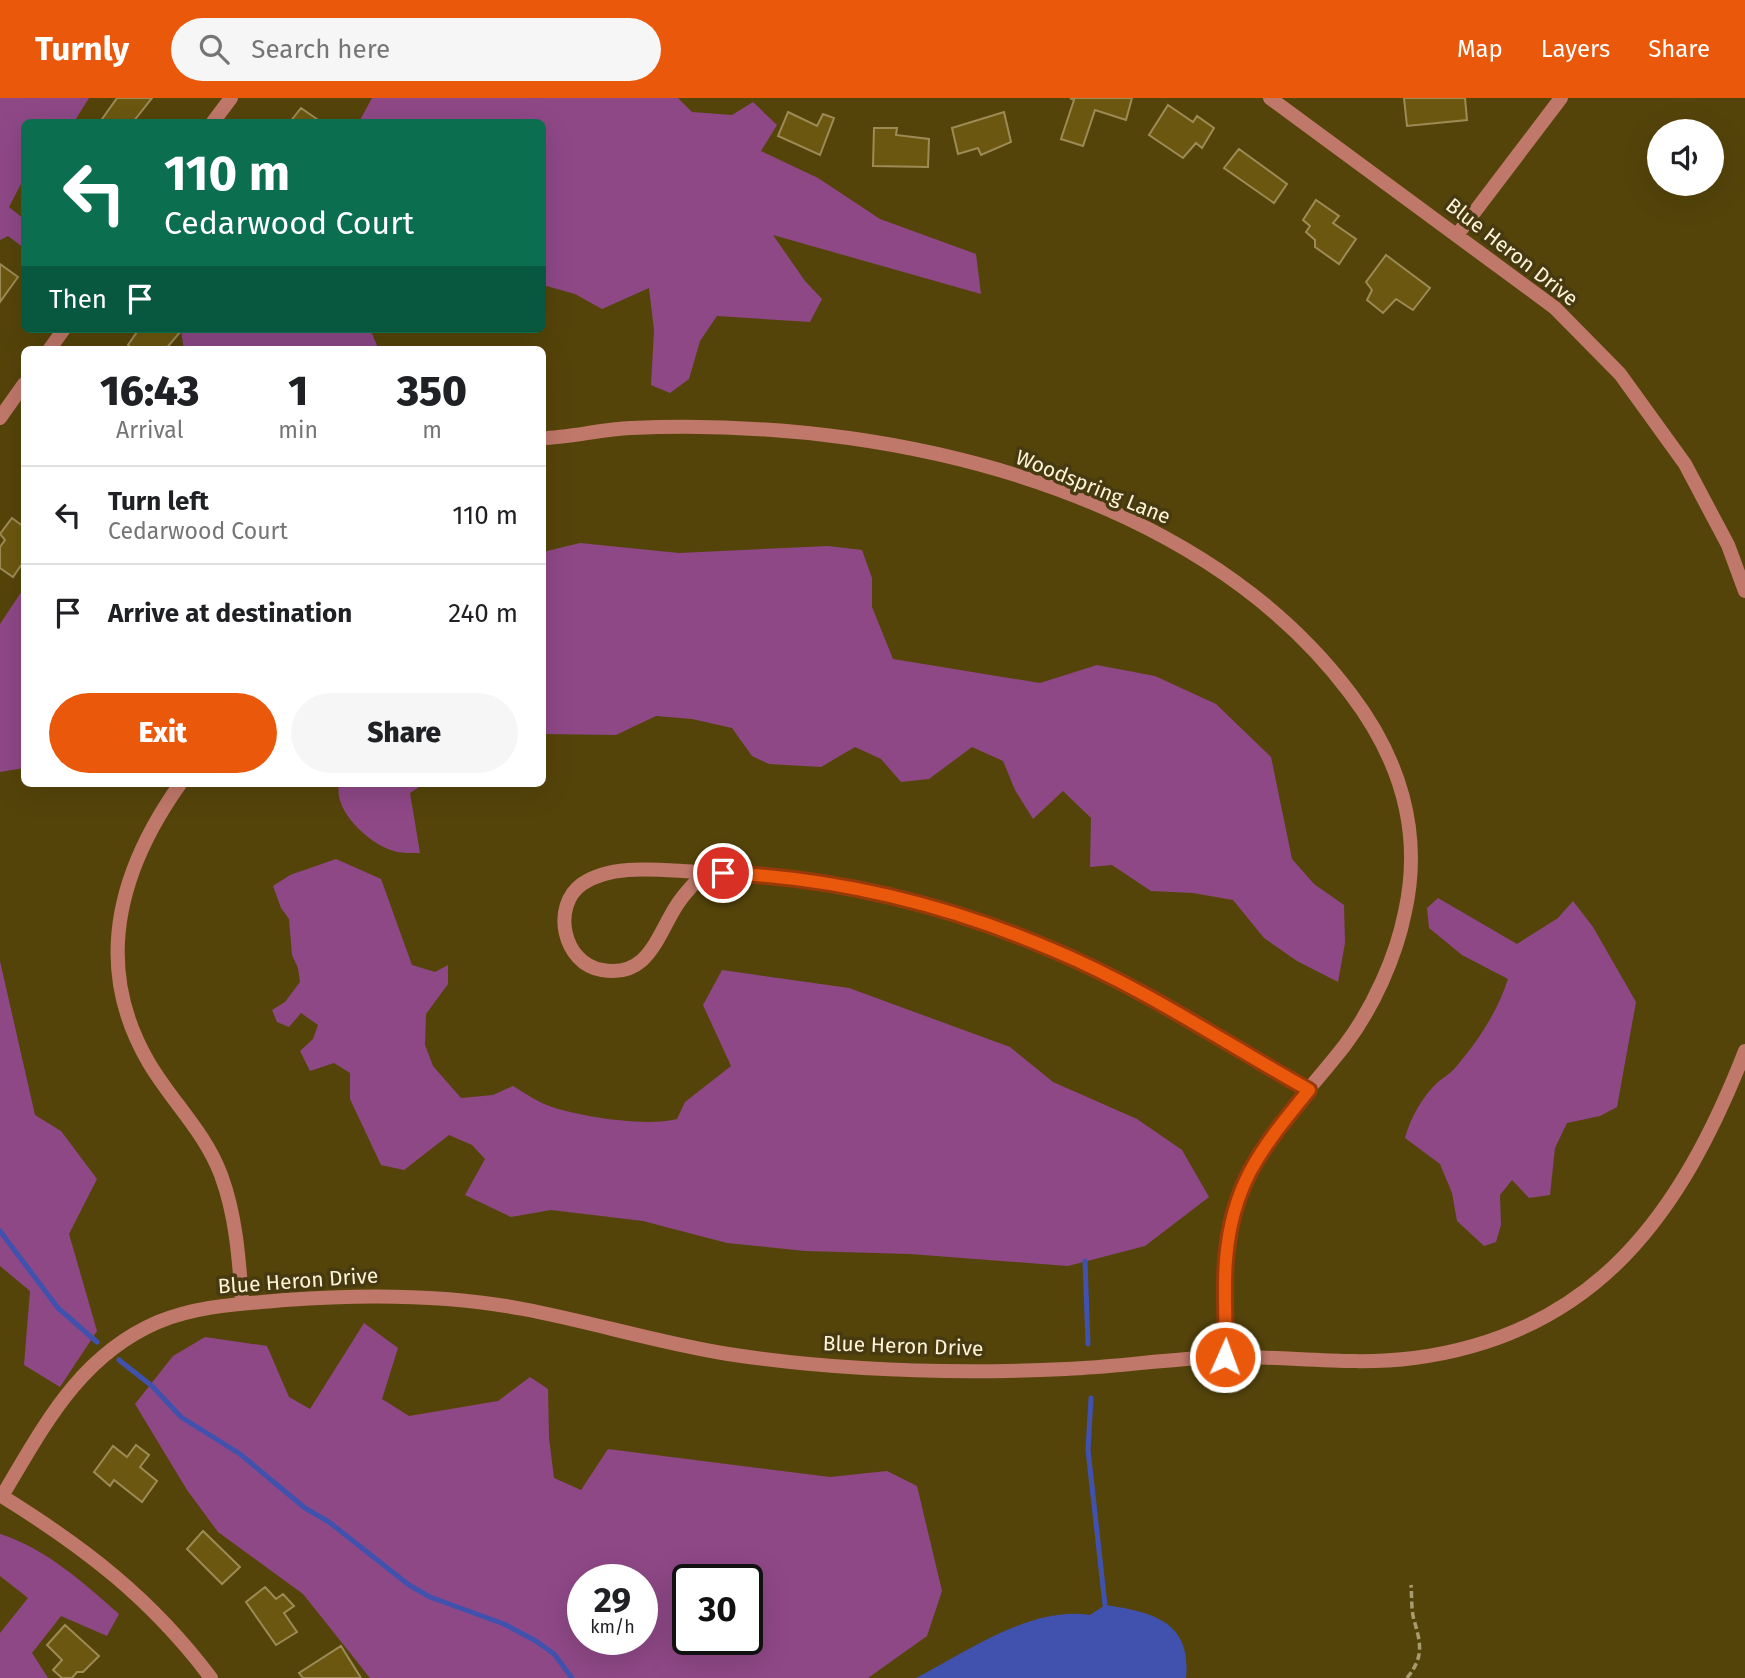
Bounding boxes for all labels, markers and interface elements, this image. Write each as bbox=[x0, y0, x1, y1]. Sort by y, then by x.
search box bbox=[171, 18, 661, 81]
text: Turnly bbox=[35, 29, 129, 69]
icon: search bbox=[195, 30, 233, 68]
text: Search here bbox=[251, 34, 390, 65]
text: Map bbox=[1457, 35, 1503, 63]
text: Layers bbox=[1541, 35, 1610, 63]
text: Share bbox=[1648, 35, 1710, 63]
map controls bbox=[1647, 119, 1724, 196]
button: sound bbox=[1647, 119, 1724, 196]
text: 110 m bbox=[164, 144, 290, 203]
icon: left bbox=[49, 147, 140, 238]
street label: Blue Heron Drive bbox=[1441, 192, 1583, 312]
text: Cedarwood Court bbox=[164, 204, 414, 242]
icon: arrive bbox=[121, 280, 159, 318]
text: Then bbox=[49, 284, 107, 315]
text: 16:43 bbox=[100, 366, 199, 416]
text: 1 bbox=[288, 366, 308, 416]
text: 350 bbox=[397, 366, 467, 416]
text: Arrival bbox=[116, 416, 183, 444]
text: min bbox=[278, 416, 318, 444]
text: m bbox=[422, 416, 442, 444]
street label: Woodspring Lane bbox=[1012, 444, 1174, 530]
text: Turn left bbox=[108, 486, 209, 517]
icon: left bbox=[49, 496, 87, 534]
text: 110 m bbox=[452, 500, 518, 531]
text: Cedarwood Court bbox=[108, 517, 288, 545]
icon: arrive bbox=[49, 594, 87, 632]
text: Arrive at destination bbox=[108, 598, 352, 629]
text: 240 m bbox=[448, 598, 518, 629]
button: Exit bbox=[49, 693, 277, 773]
button: Share bbox=[291, 693, 518, 773]
pin bbox=[693, 843, 753, 903]
icon: arrive bbox=[704, 854, 742, 892]
street label: Blue Heron Drive bbox=[217, 1262, 379, 1300]
position arrow bbox=[1188, 1320, 1262, 1394]
street label: Blue Heron Drive bbox=[822, 1330, 984, 1362]
speed limit sign: 30 bbox=[672, 1564, 763, 1655]
text: 29 bbox=[594, 1579, 631, 1621]
text: km/h bbox=[590, 1616, 635, 1638]

